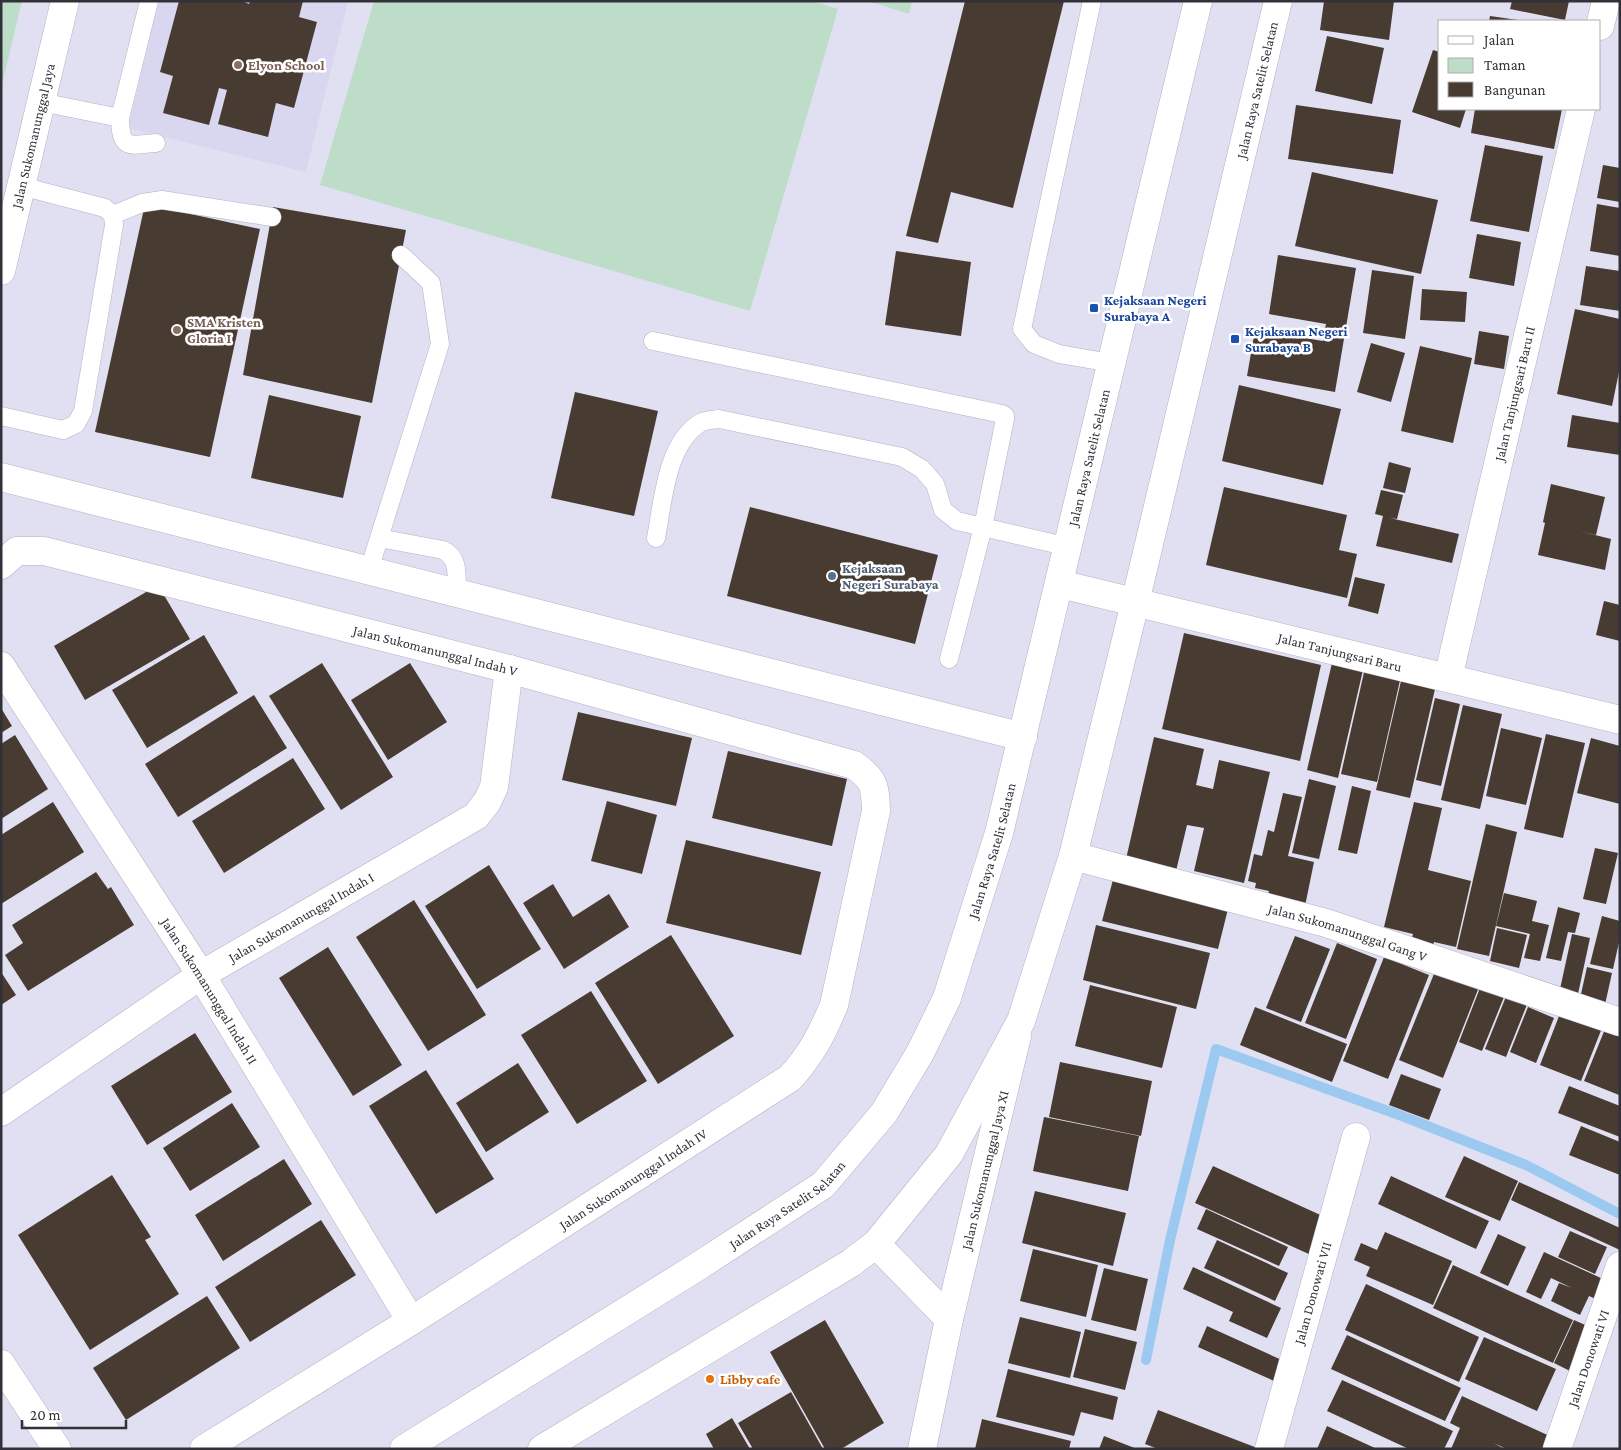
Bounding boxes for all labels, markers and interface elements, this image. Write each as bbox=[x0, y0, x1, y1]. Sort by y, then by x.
street label: Jalan Raya Satelit Selatan bbox=[1232, 19, 1281, 162]
legend bbox=[1438, 20, 1601, 110]
text: Jalan bbox=[1482, 32, 1514, 49]
place label: Elyon School bbox=[248, 57, 325, 73]
text: Taman bbox=[1484, 57, 1526, 73]
marker: Elyon School bbox=[232, 59, 244, 71]
street label: Jalan Sukomanunggal Jaya bbox=[8, 61, 58, 212]
text: Bangunan bbox=[1484, 82, 1545, 99]
place label: Kejaksaan Negeri Surabaya A bbox=[1104, 292, 1207, 324]
marker: Kejaksaan Negeri Surabaya A bbox=[1088, 302, 1100, 314]
place label: SMA Kristen Gloria I bbox=[187, 314, 261, 346]
place label: Kejaksaan Negeri Surabaya B bbox=[1245, 323, 1348, 355]
marker: SMA Kristen Gloria I bbox=[171, 324, 183, 336]
street label: Jalan Tanjungsari Baru II bbox=[1490, 325, 1538, 465]
marker: Kejaksaan Negeri Surabaya B bbox=[1229, 333, 1241, 345]
street label: Jalan Raya Satelit Selatan bbox=[1064, 387, 1113, 530]
place label: Kejaksaan Negeri Surabaya bbox=[842, 560, 939, 592]
marker: Kejaksaan Negeri Surabaya bbox=[826, 570, 838, 582]
street label: Jalan Sukomanunggal Indah V bbox=[350, 621, 519, 679]
street label: Jalan Tanjungsari Baru bbox=[1274, 629, 1404, 675]
street label: Jalan Raya Satelit Selatan bbox=[964, 781, 1019, 922]
street label: Jalan Sukomanunggal Indah I bbox=[224, 869, 377, 966]
street label: Jalan Sukomanunggal Gang V bbox=[1265, 900, 1429, 964]
street label: Jalan Sukomanunggal Indah II bbox=[157, 913, 261, 1067]
street label: Jalan Sukomanunggal Jaya XI bbox=[957, 1089, 1012, 1253]
street label: Jalan Sukomanunggal Indah IV bbox=[554, 1125, 710, 1234]
street label: Jalan Raya Satelit Selatan bbox=[724, 1157, 849, 1253]
street label: Jalan Donowati VII bbox=[1290, 1240, 1334, 1348]
street label: Jalan Donowati VI bbox=[1564, 1308, 1612, 1411]
place label: Libby cafe bbox=[720, 1371, 781, 1387]
marker: Libby cafe bbox=[704, 1373, 716, 1385]
scale bar bbox=[22, 1398, 126, 1430]
text: 20 m bbox=[30, 1407, 61, 1423]

